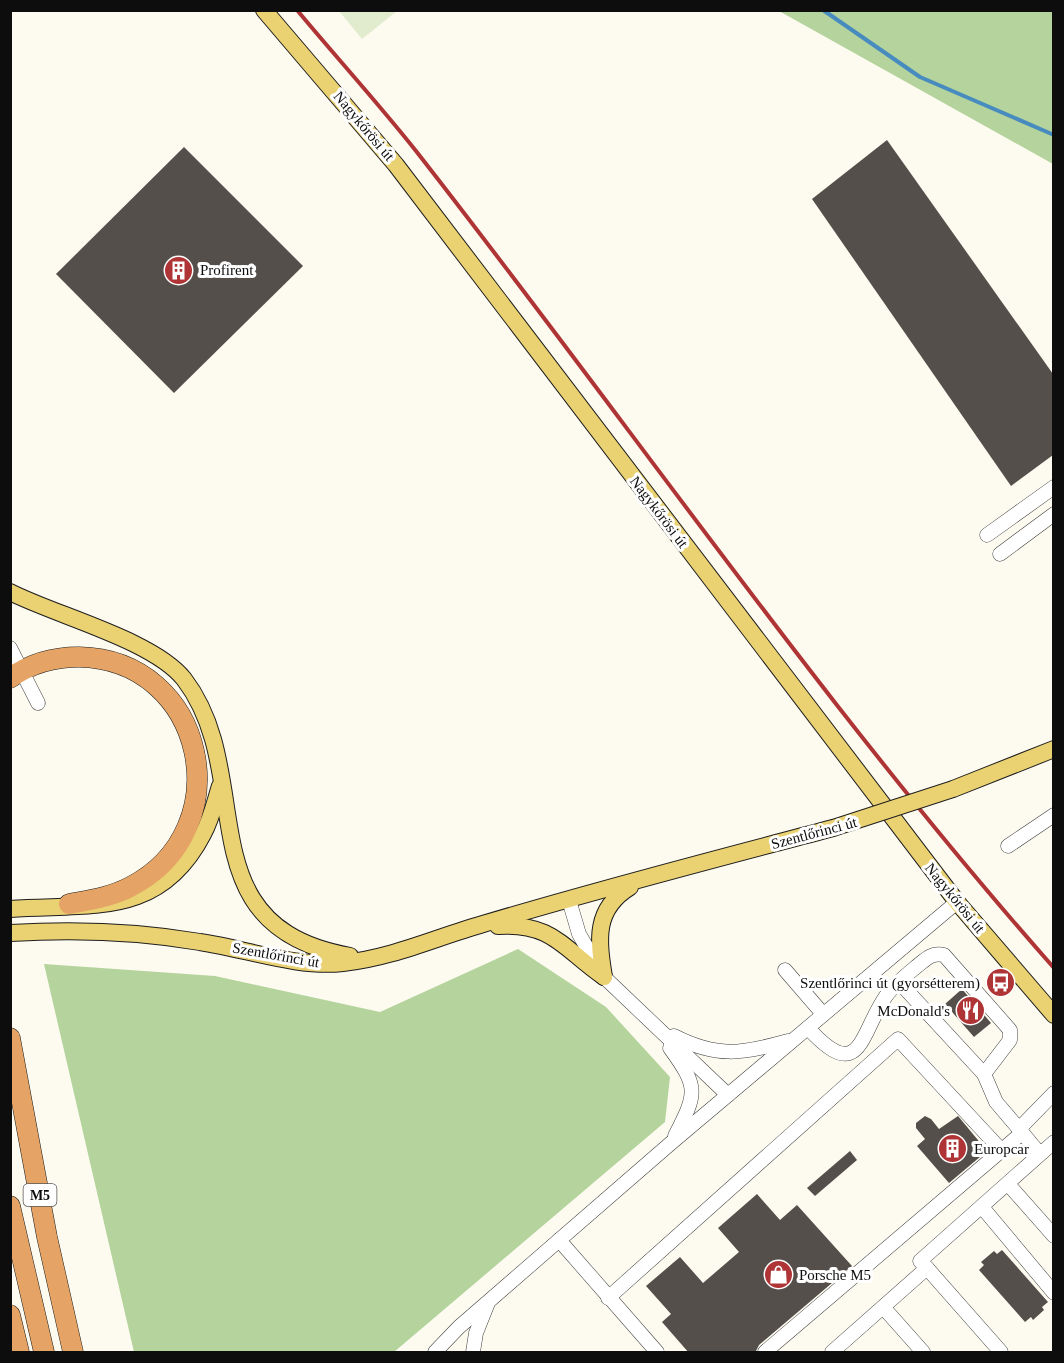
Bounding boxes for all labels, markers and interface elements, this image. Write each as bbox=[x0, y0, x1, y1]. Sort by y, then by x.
street label: Nagykőrösi út bbox=[330, 88, 398, 164]
building icon: Profirent bbox=[163, 254, 195, 286]
place label: Profirent bbox=[200, 262, 254, 278]
street label: Nagykőrösi út bbox=[627, 473, 692, 552]
street label: Szentlőrinci út bbox=[769, 814, 859, 852]
street label: Nagykőrösi út bbox=[922, 860, 989, 937]
street label: Szentlőrinci út bbox=[231, 939, 321, 971]
bus stop icon: Szentlőrinci út (gyorsétterem) bbox=[985, 967, 1017, 999]
place label: Szentlőrinci út (gyorsétterem) bbox=[800, 975, 980, 992]
restaurant icon: McDonald's bbox=[955, 995, 987, 1027]
place label: McDonald's bbox=[877, 1003, 950, 1019]
building icon: Europcar bbox=[937, 1133, 969, 1165]
place label: Europcar bbox=[974, 1141, 1029, 1157]
road number: M5 bbox=[24, 1184, 57, 1206]
shop icon: Porsche M5 bbox=[762, 1259, 794, 1291]
place label: Porsche M5 bbox=[799, 1267, 871, 1283]

